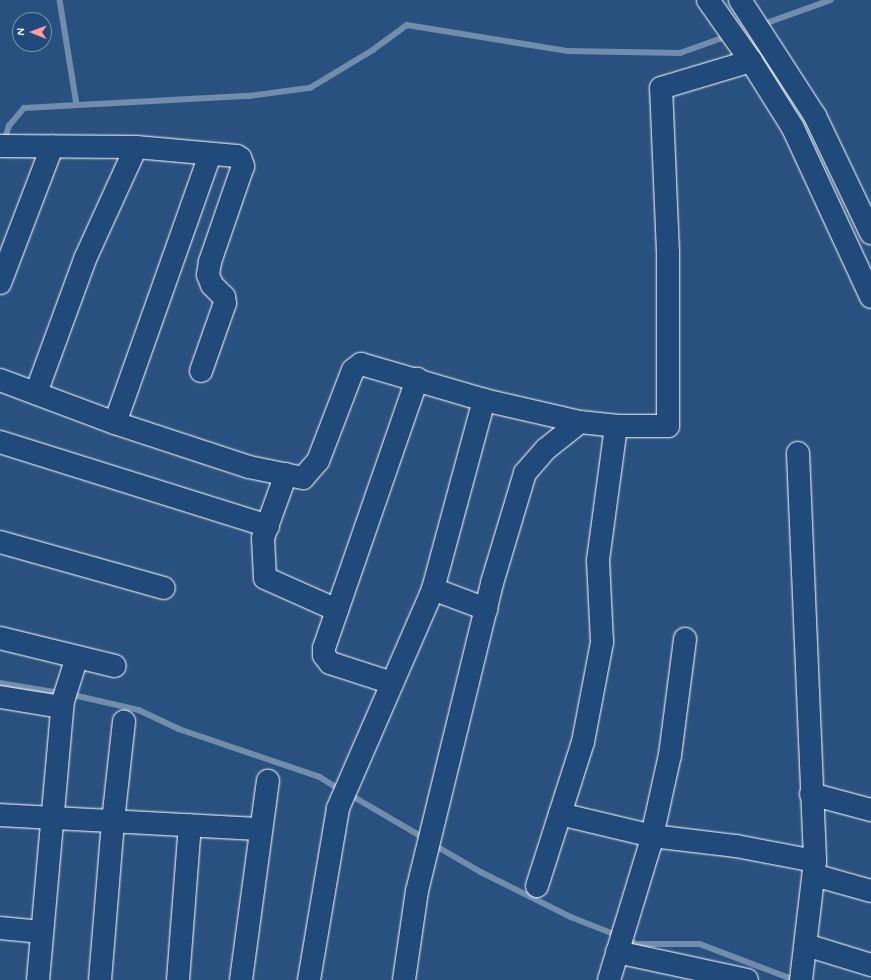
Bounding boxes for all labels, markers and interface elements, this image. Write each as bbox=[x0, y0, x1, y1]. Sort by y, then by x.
north arrow bbox=[12, 12, 52, 52]
text: N bbox=[14, 28, 28, 36]

